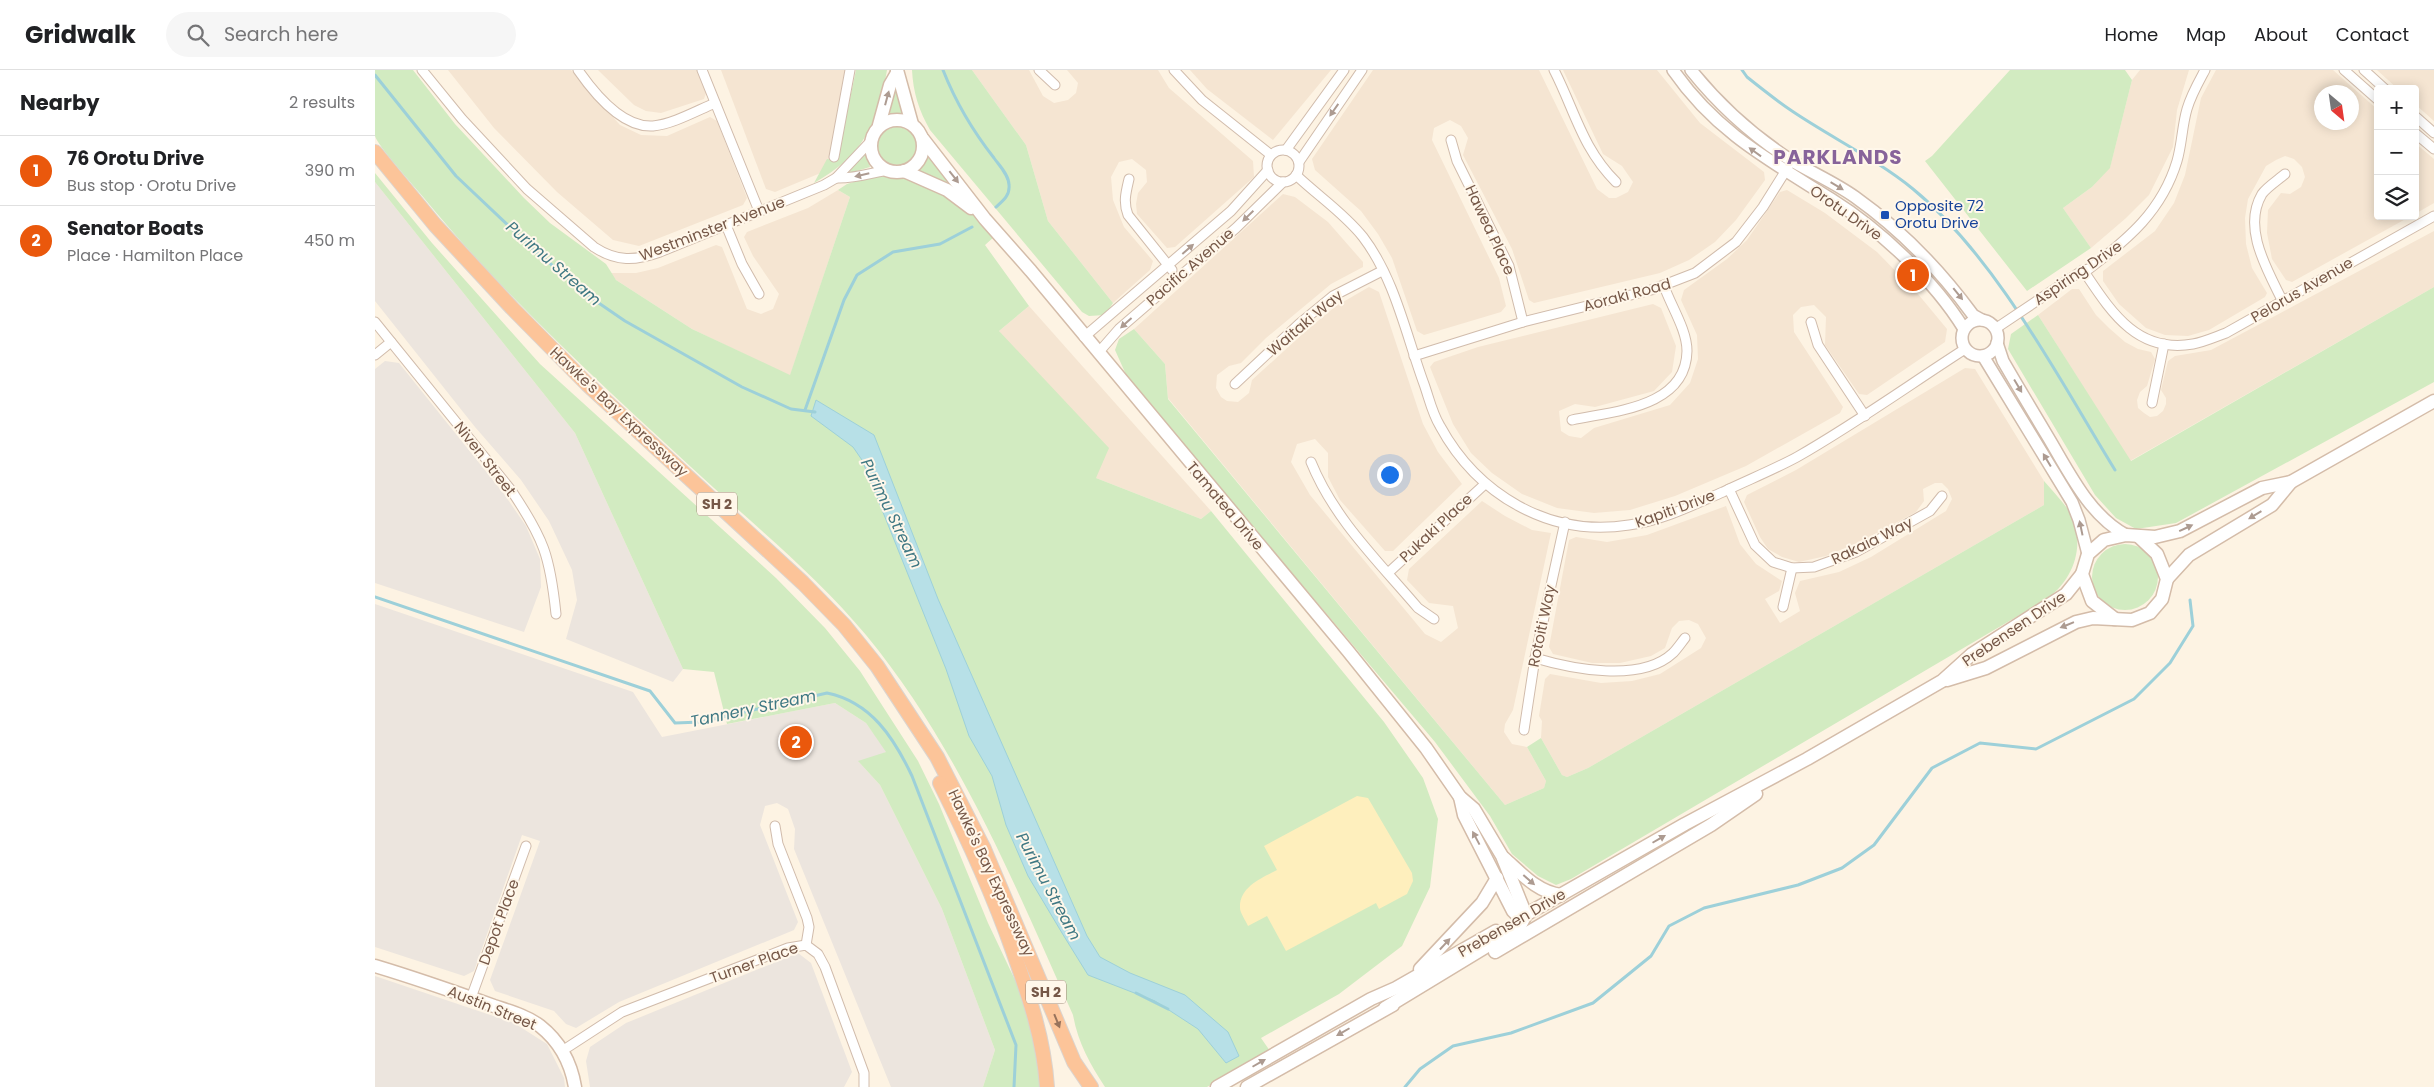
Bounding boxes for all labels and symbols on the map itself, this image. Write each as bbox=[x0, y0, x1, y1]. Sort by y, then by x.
north arrow bbox=[2314, 85, 2359, 130]
one-way arrow bbox=[883, 91, 891, 106]
one-way arrow bbox=[1329, 103, 1339, 116]
district label: PARKLANDS bbox=[1773, 143, 1903, 171]
one-way arrow bbox=[1748, 147, 1762, 157]
one-way arrow bbox=[948, 170, 959, 183]
one-way arrow bbox=[854, 171, 869, 179]
street label: Orotu Drive bbox=[1806, 180, 1887, 245]
street label: Hawea Place bbox=[1460, 181, 1521, 278]
one-way arrow bbox=[1831, 182, 1844, 191]
street label: Westminster Avenue bbox=[636, 191, 788, 266]
place label: Opposite 72 Orotu Drive bbox=[1895, 195, 1984, 233]
one-way arrow bbox=[1242, 209, 1254, 221]
marker: Opposite 72 Orotu Drive bbox=[1879, 209, 1891, 221]
water label: Purimu Stream bbox=[501, 216, 606, 311]
street label: Pacific Avenue bbox=[1141, 223, 1238, 311]
street label: Aspiring Drive bbox=[2029, 235, 2126, 310]
one-way arrow bbox=[1182, 244, 1195, 255]
street label: Pelorus Avenue bbox=[2247, 252, 2357, 327]
pin: 1 bbox=[1897, 256, 1929, 294]
street label: Aoraki Road bbox=[1581, 273, 1673, 316]
street label: Waitaki Way bbox=[1262, 284, 1347, 360]
one-way arrow bbox=[1952, 288, 1963, 301]
one-way arrow bbox=[1119, 317, 1132, 328]
street label: Hawke's Bay Expressway bbox=[546, 342, 694, 482]
one-way arrow bbox=[2013, 380, 2022, 393]
street label: Niven Street bbox=[450, 417, 521, 500]
one-way arrow bbox=[2042, 454, 2051, 467]
water label: Purimu Stream bbox=[855, 455, 928, 572]
street label: Tamatea Drive bbox=[1182, 457, 1269, 555]
your location bbox=[1377, 462, 1403, 488]
street label: Kapiti Drive bbox=[1632, 484, 1718, 533]
street label: Pukaki Place bbox=[1395, 488, 1477, 567]
road number: SH 2 bbox=[697, 492, 737, 516]
one-way arrow bbox=[2249, 510, 2262, 519]
street label: Rakaia Way bbox=[1828, 512, 1917, 569]
one-way arrow bbox=[2077, 520, 2085, 535]
one-way arrow bbox=[2179, 524, 2193, 532]
street label: Rotoiti Way bbox=[1523, 582, 1561, 669]
street label: Prebensen Drive bbox=[1958, 586, 2070, 671]
one-way arrow bbox=[2060, 622, 2074, 630]
water label: Tannery Stream bbox=[688, 684, 818, 733]
pin: 2 bbox=[780, 723, 812, 761]
street label: Hawke's Bay Expressway bbox=[943, 786, 1040, 960]
water label: Purimu Stream bbox=[1010, 828, 1087, 944]
one-way arrow bbox=[1472, 832, 1481, 845]
one-way arrow bbox=[1653, 834, 1666, 843]
one-way arrow bbox=[1523, 874, 1536, 885]
street label: Depot Place bbox=[473, 876, 524, 968]
street label: Prebensen Drive bbox=[1454, 883, 1569, 962]
street label: Turner Place bbox=[707, 937, 801, 988]
one-way arrow bbox=[1439, 938, 1451, 950]
street label: Austin Street bbox=[445, 980, 540, 1035]
road number: SH 2 bbox=[1026, 980, 1066, 1004]
one-way arrow bbox=[1054, 1014, 1062, 1028]
one-way arrow bbox=[1336, 1028, 1350, 1037]
one-way arrow bbox=[1253, 1058, 1266, 1067]

